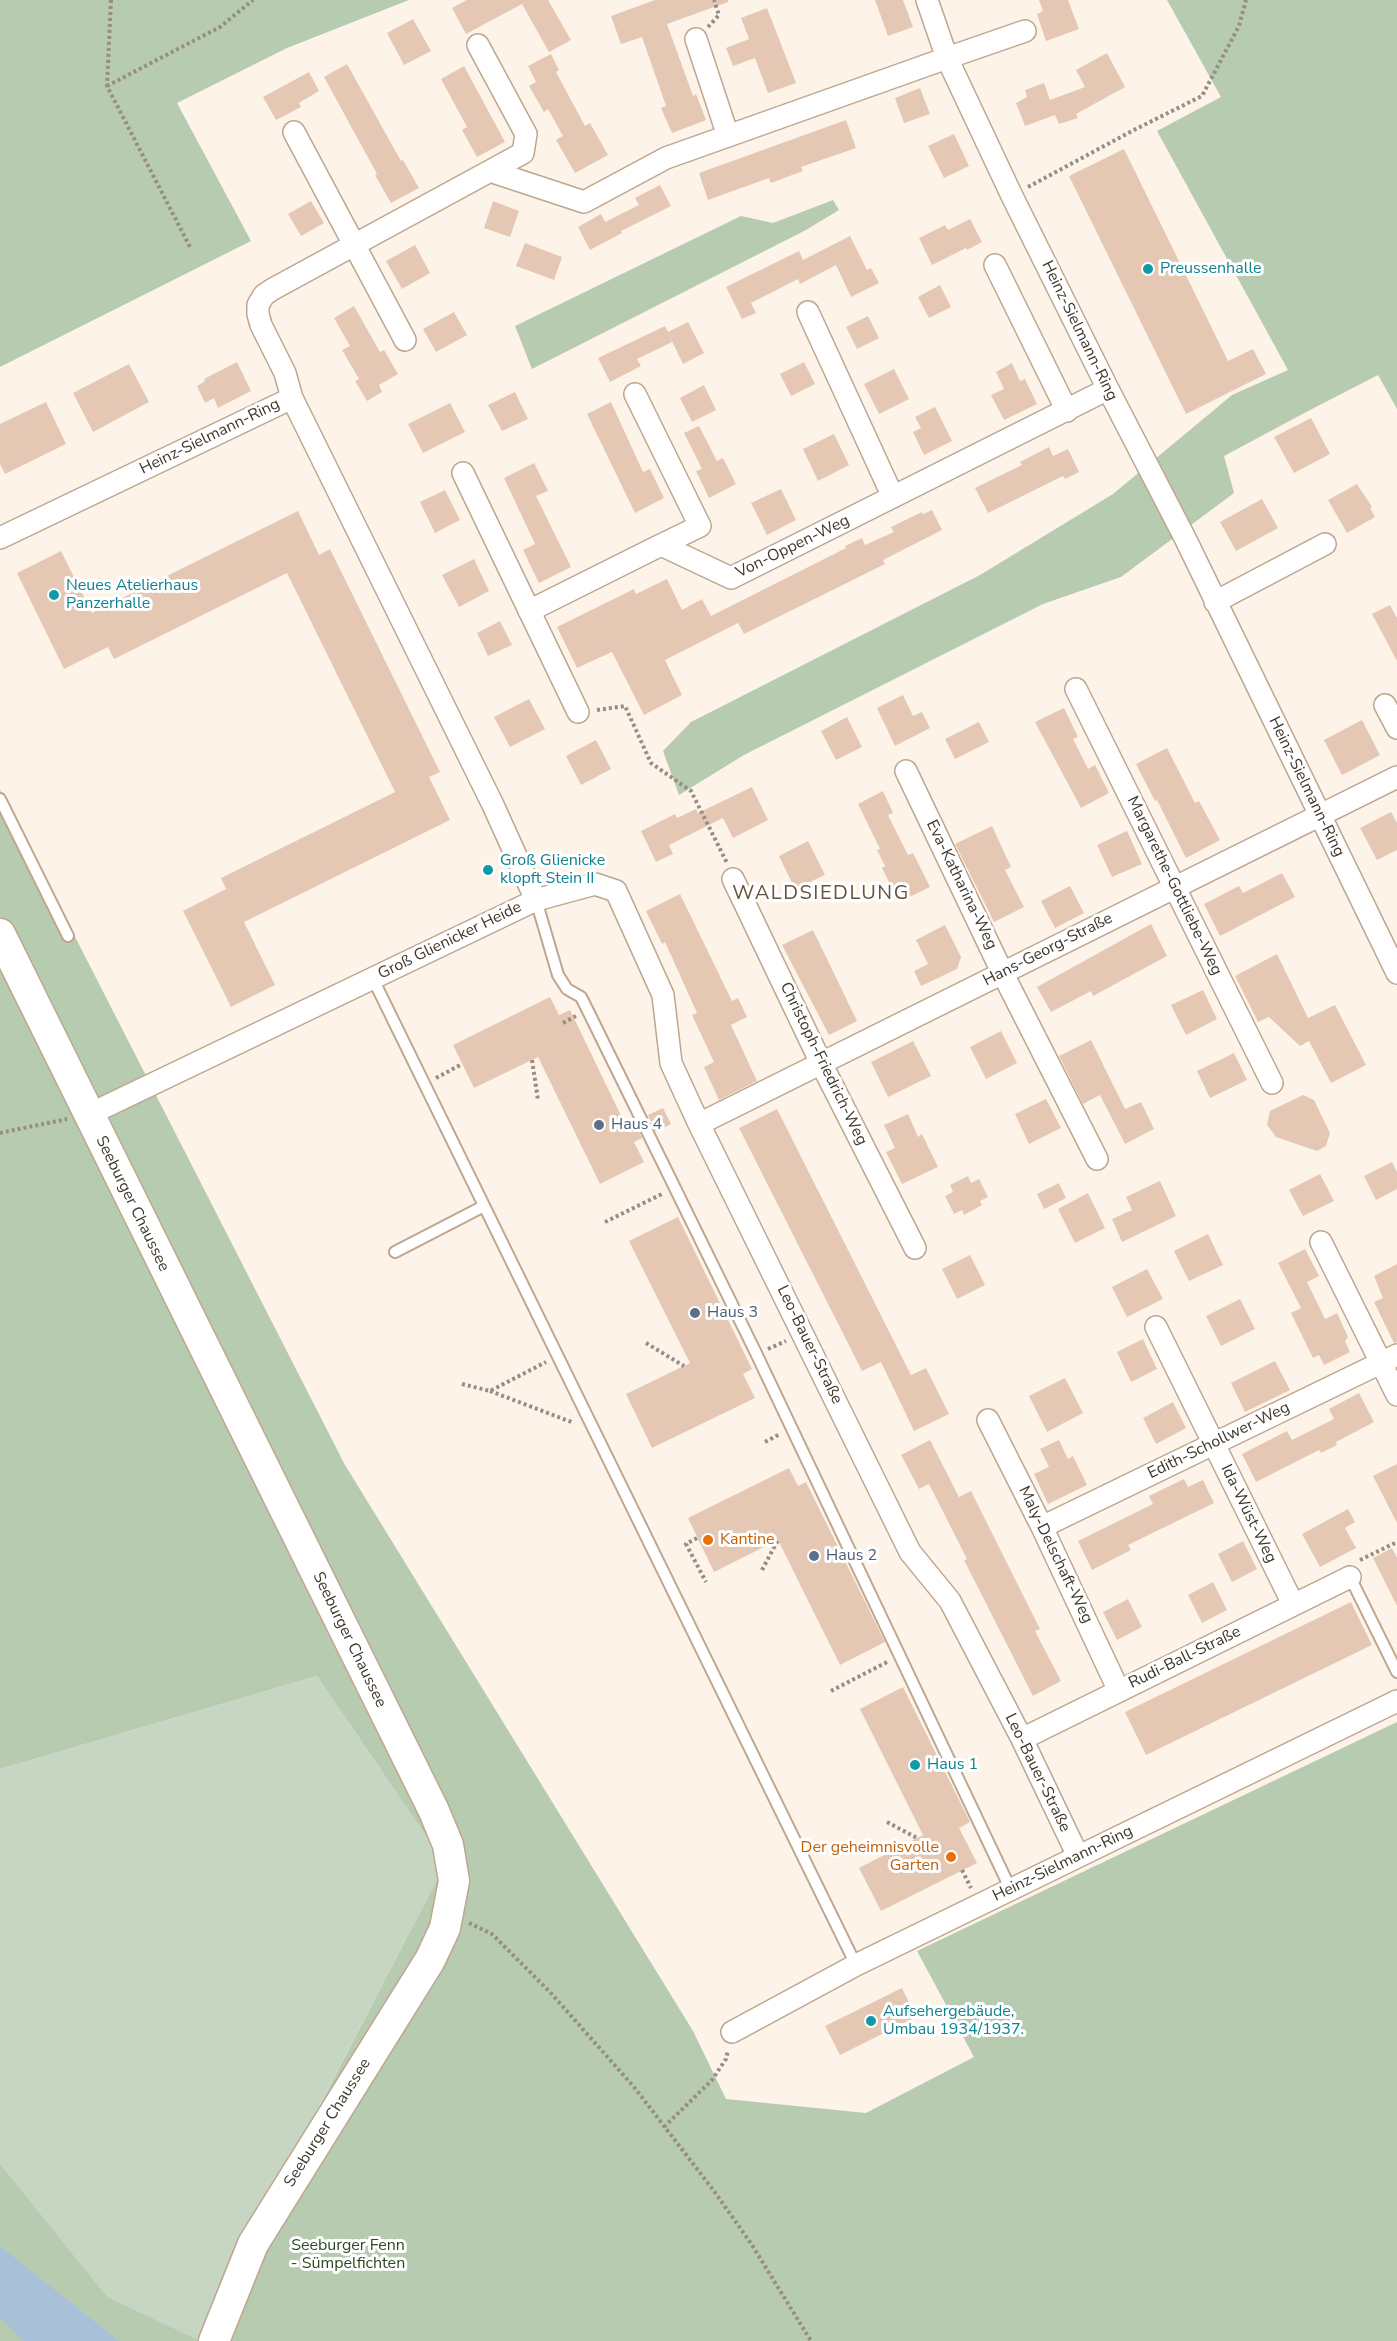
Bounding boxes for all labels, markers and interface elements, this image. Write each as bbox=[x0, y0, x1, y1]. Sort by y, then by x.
street label: Heinz-Sielmann-Ring bbox=[1037, 258, 1121, 404]
place label: Preussenhalle bbox=[1160, 259, 1262, 279]
marker: Preussenhalle bbox=[1141, 262, 1155, 276]
street label: Heinz-Sielmann-Ring bbox=[137, 395, 283, 479]
street label: Von-Oppen-Weg bbox=[733, 511, 853, 583]
place label: Neues Atelierhaus Panzerhalle bbox=[66, 576, 198, 614]
marker: Neues Atelierhaus Panzerhalle bbox=[47, 588, 61, 602]
street label: Heinz-Sielmann-Ring bbox=[1264, 714, 1348, 860]
street label: Margarethe-Gottliebe-Weg bbox=[1122, 793, 1226, 979]
street label: Eva-Katharina-Weg bbox=[921, 817, 1001, 953]
place label: Groß Glienicke klopft Stein II bbox=[500, 851, 605, 889]
marker: Groß Glienicke klopft Stein II bbox=[481, 863, 495, 877]
district label: WALDSIEDLUNG bbox=[732, 882, 910, 906]
street label: Groß Glienicker Heide bbox=[375, 898, 525, 984]
street label: Hans-Georg-Straße bbox=[980, 909, 1116, 991]
street label: Christoph-Friedrich-Weg bbox=[775, 979, 871, 1149]
place label: Haus 4 bbox=[611, 1115, 662, 1135]
marker: Haus 4 bbox=[592, 1118, 606, 1132]
street label: Seeburger Chaussee bbox=[91, 1133, 173, 1275]
street label: Leo-Bauer-Straße bbox=[772, 1283, 846, 1407]
place label: Haus 3 bbox=[707, 1303, 758, 1323]
marker: Haus 3 bbox=[688, 1306, 702, 1320]
street label: Edith-Schollwer-Weg bbox=[1145, 1398, 1293, 1484]
street label: Ida-Wüst-Weg bbox=[1216, 1462, 1280, 1566]
street label: Maly-Delschaft-Weg bbox=[1013, 1483, 1097, 1627]
place label: Kantine bbox=[720, 1530, 774, 1550]
marker: Kantine bbox=[701, 1533, 715, 1547]
place label: Haus 2 bbox=[826, 1546, 877, 1566]
marker: Haus 2 bbox=[807, 1549, 821, 1563]
street label: Seeburger Chaussee bbox=[308, 1569, 390, 1711]
street label: Rudi-Ball-Straße bbox=[1126, 1623, 1244, 1693]
street label: Leo-Bauer-Straße bbox=[1000, 1711, 1074, 1835]
place label: Haus 1 bbox=[927, 1755, 978, 1775]
marker: Haus 1 bbox=[908, 1758, 922, 1772]
street label: Heinz-Sielmann-Ring bbox=[990, 1822, 1136, 1906]
place label: Der geheimnisvolle Garten bbox=[801, 1838, 939, 1876]
marker: Der geheimnisvolle Garten bbox=[944, 1850, 958, 1864]
place label: Aufsehergebäude, Umbau 1934/1937. bbox=[883, 2002, 1024, 2040]
marker: Aufsehergebäude, Umbau 1934/1937. bbox=[864, 2014, 878, 2028]
street label: Seeburger Chaussee bbox=[281, 2055, 375, 2191]
park label: Seeburger Fenn - Sümpelfichten bbox=[291, 2236, 405, 2274]

